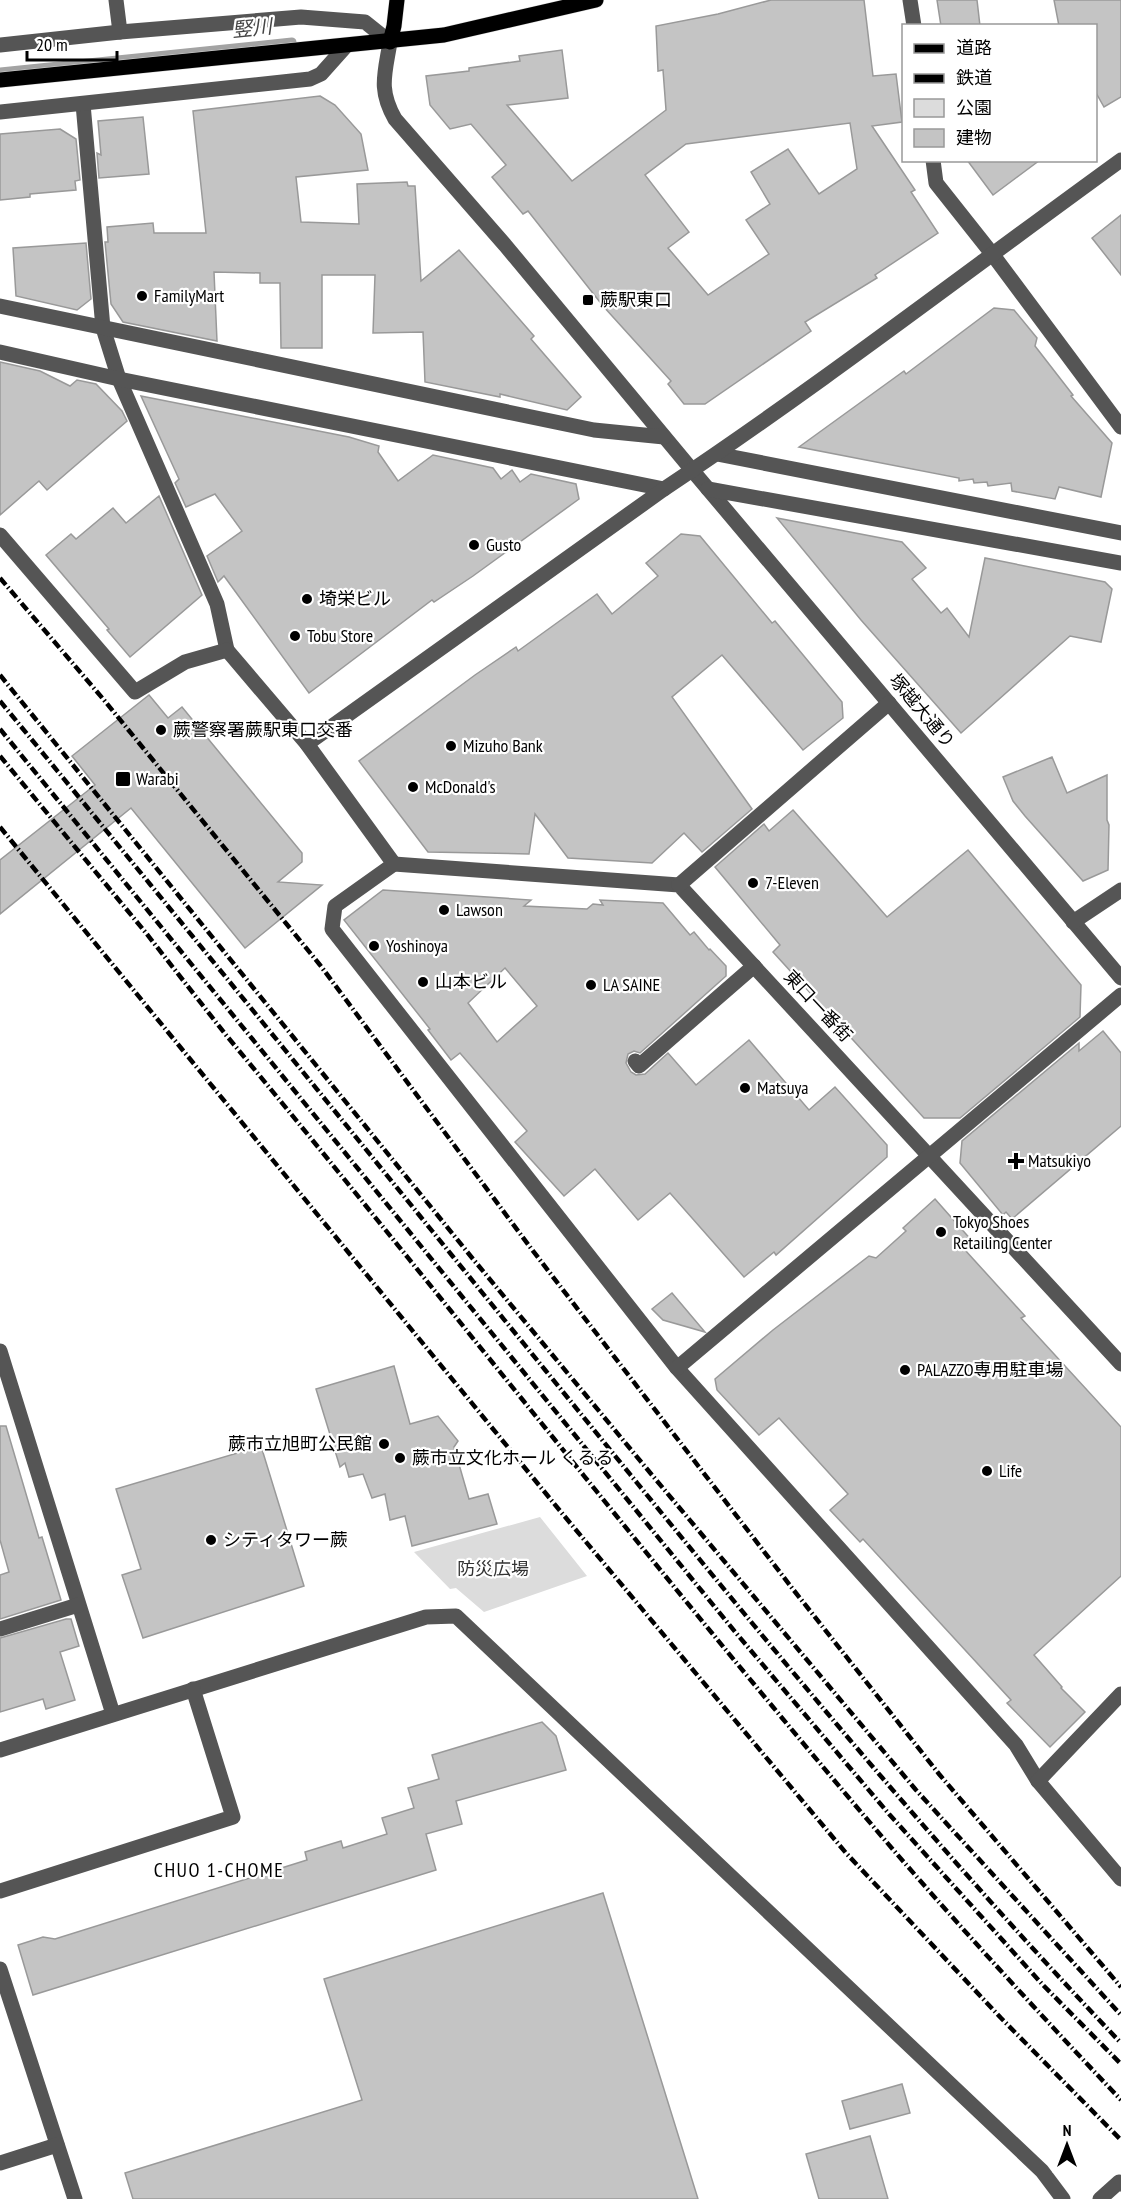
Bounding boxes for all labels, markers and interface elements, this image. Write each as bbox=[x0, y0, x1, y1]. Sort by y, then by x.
water label: 竪川 bbox=[231, 13, 275, 43]
scale bar bbox=[27, 24, 117, 62]
legend bbox=[902, 24, 1097, 162]
text: 20 m bbox=[36, 33, 68, 56]
text: 道路 bbox=[956, 36, 992, 59]
text: 鉄道 bbox=[956, 66, 992, 89]
text: 公園 bbox=[956, 96, 992, 119]
text: 建物 bbox=[956, 126, 992, 149]
place label: FamilyMart bbox=[154, 284, 224, 307]
place label: 蕨駅東口 bbox=[600, 288, 672, 311]
marker: FamilyMart bbox=[135, 289, 149, 303]
marker: 蕨駅東口 bbox=[581, 293, 595, 307]
place label: Gusto bbox=[486, 533, 522, 556]
marker: Gusto bbox=[467, 538, 481, 552]
place label: 埼栄ビル bbox=[319, 587, 391, 610]
marker: 埼栄ビル bbox=[300, 592, 314, 606]
place label: Tobu Store bbox=[307, 624, 373, 647]
marker: Tobu Store bbox=[288, 629, 302, 643]
street label: 塚越大通り bbox=[885, 669, 960, 753]
place label: 蕨警察署蕨駅東口交番 bbox=[173, 718, 353, 741]
marker: 蕨警察署蕨駅東口交番 bbox=[154, 723, 168, 737]
place label: Mizuho Bank bbox=[463, 734, 543, 757]
marker: Mizuho Bank bbox=[444, 739, 458, 753]
place label: Warabi bbox=[136, 767, 179, 790]
marker: Warabi bbox=[114, 770, 132, 788]
place label: McDonald's bbox=[425, 775, 496, 798]
marker: McDonald's bbox=[406, 780, 420, 794]
place label: 7-Eleven bbox=[765, 871, 819, 894]
marker: 7-Eleven bbox=[746, 876, 760, 890]
place label: Lawson bbox=[456, 898, 503, 921]
marker: Lawson bbox=[437, 903, 451, 917]
place label: Yoshinoya bbox=[386, 934, 448, 957]
marker: Yoshinoya bbox=[367, 939, 381, 953]
street label: 東口一番街 bbox=[779, 965, 857, 1046]
place label: 山本ビル bbox=[435, 970, 507, 993]
place label: LA SAINE bbox=[603, 973, 660, 996]
marker: 山本ビル bbox=[416, 975, 430, 989]
marker: LA SAINE bbox=[584, 978, 598, 992]
place label: Matsuya bbox=[757, 1076, 808, 1099]
marker: Matsuya bbox=[738, 1081, 752, 1095]
place label: Matsukiyo bbox=[1028, 1149, 1091, 1172]
marker: Matsukiyo bbox=[1009, 1154, 1023, 1168]
place label: Tokyo Shoes Retailing Center bbox=[953, 1210, 1052, 1254]
marker: Tokyo Shoes Retailing Center bbox=[934, 1225, 948, 1239]
place label: PALAZZO専用駐車場 bbox=[917, 1358, 1064, 1381]
marker: PALAZZO専用駐車場 bbox=[898, 1363, 912, 1377]
place label: 蕨市立旭町公民館 bbox=[228, 1432, 372, 1455]
marker: 蕨市立旭町公民館 bbox=[377, 1437, 391, 1451]
place label: 蕨市立文化ホール くるる bbox=[412, 1446, 613, 1469]
marker: 蕨市立文化ホール くるる bbox=[393, 1451, 407, 1465]
place label: Life bbox=[999, 1459, 1022, 1482]
marker: Life bbox=[980, 1464, 994, 1478]
place label: シティタワー蕨 bbox=[223, 1528, 348, 1551]
marker: シティタワー蕨 bbox=[204, 1533, 218, 1547]
park label: 防災広場 bbox=[457, 1557, 529, 1580]
district label: CHUO 1-CHOME bbox=[154, 1857, 284, 1883]
north arrow bbox=[1037, 2115, 1097, 2175]
text: N bbox=[1063, 2120, 1071, 2140]

